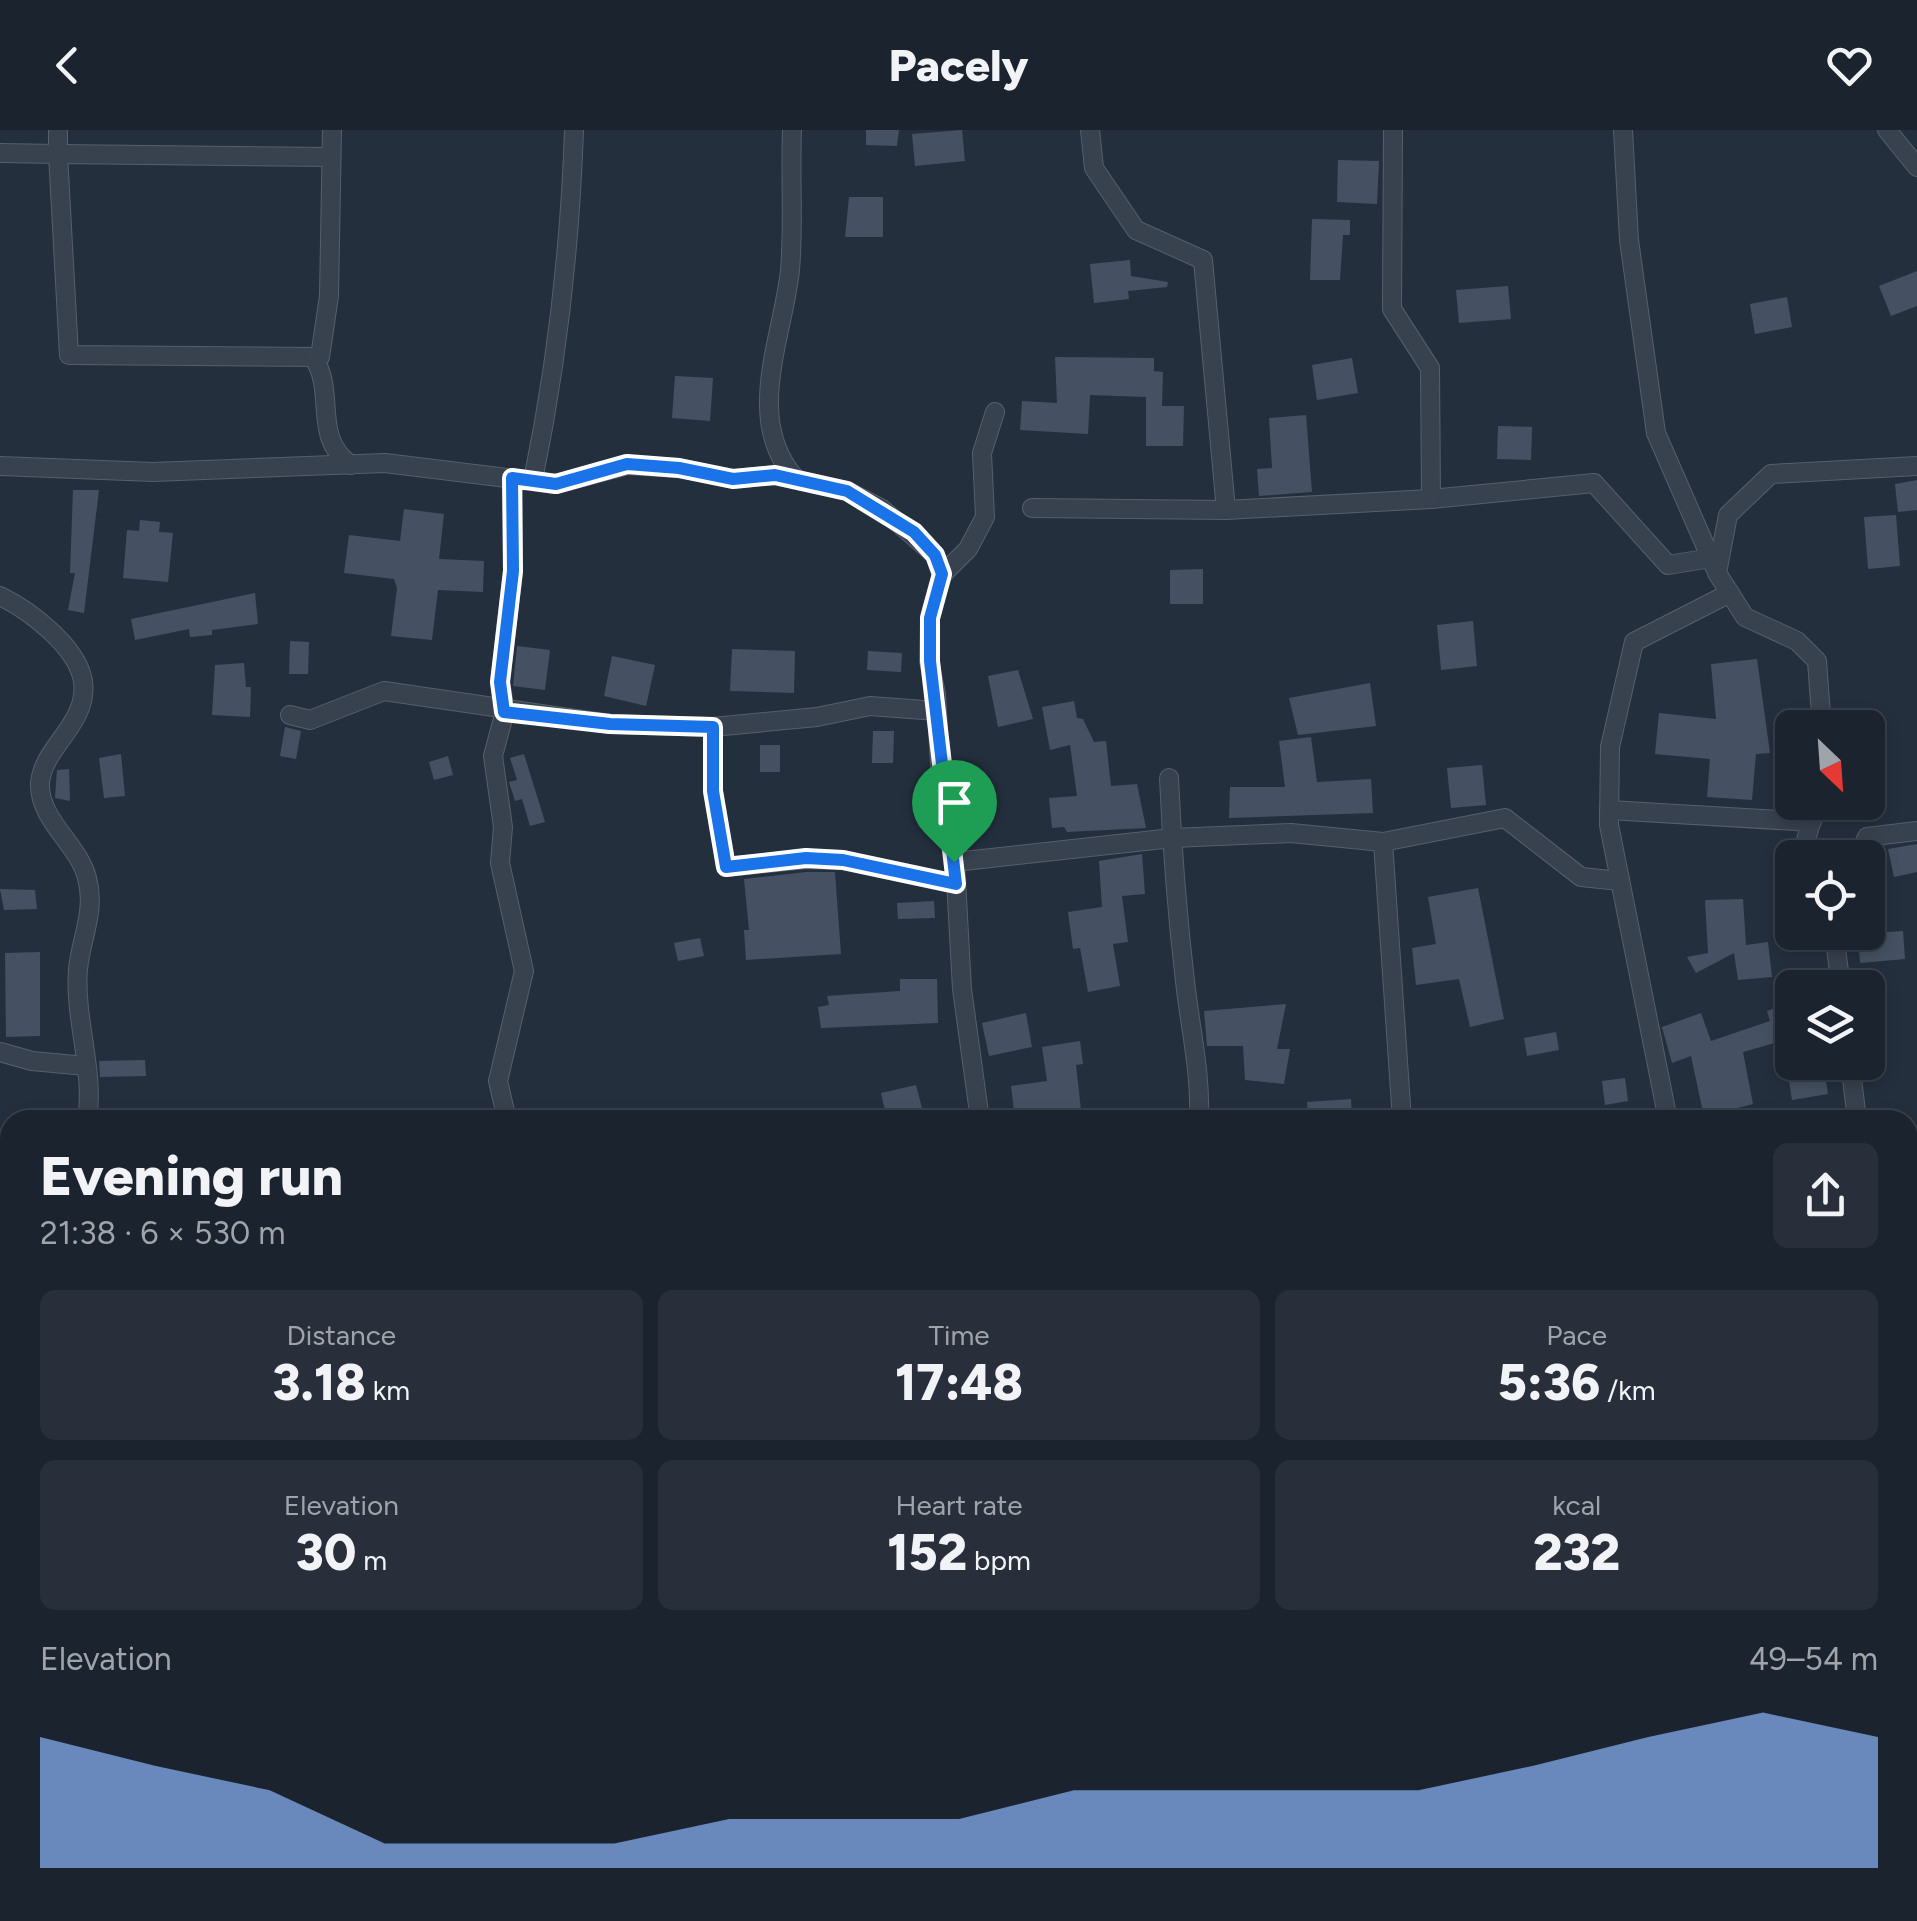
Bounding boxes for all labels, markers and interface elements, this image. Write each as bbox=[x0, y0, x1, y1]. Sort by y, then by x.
icon: back bbox=[40, 38, 95, 93]
text: Pacely bbox=[889, 38, 1028, 92]
icon: heart bbox=[1822, 38, 1877, 93]
north arrow bbox=[1775, 710, 1885, 820]
map controls bbox=[1775, 710, 1885, 1080]
pin bbox=[912, 760, 997, 863]
icon: arrive bbox=[927, 775, 982, 830]
button: locate bbox=[1775, 840, 1885, 950]
button: layers bbox=[1775, 970, 1885, 1080]
text: Evening run bbox=[40, 1143, 343, 1209]
button: share bbox=[1773, 1143, 1878, 1248]
text: 21:38 · 6 × 530 m bbox=[40, 1214, 286, 1252]
text: Distance bbox=[286, 1318, 396, 1352]
text: Time bbox=[928, 1318, 990, 1352]
text: Pace bbox=[1546, 1318, 1607, 1352]
text: 3.18 bbox=[273, 1352, 366, 1413]
text: 17:48 bbox=[895, 1352, 1023, 1413]
text: 5:36 bbox=[1498, 1352, 1600, 1413]
text: km bbox=[366, 1373, 410, 1407]
text: /km bbox=[1600, 1373, 1656, 1407]
text: Elevation bbox=[284, 1488, 399, 1522]
text: Heart rate bbox=[895, 1488, 1023, 1522]
text: kcal bbox=[1552, 1488, 1601, 1522]
text: 30 bbox=[296, 1522, 356, 1583]
text: 152 bbox=[887, 1522, 967, 1583]
text: 232 bbox=[1533, 1522, 1620, 1583]
text: m bbox=[356, 1543, 387, 1577]
text: bpm bbox=[967, 1543, 1031, 1577]
text: Elevation bbox=[40, 1640, 172, 1678]
text: 49–54 m bbox=[1749, 1640, 1878, 1678]

